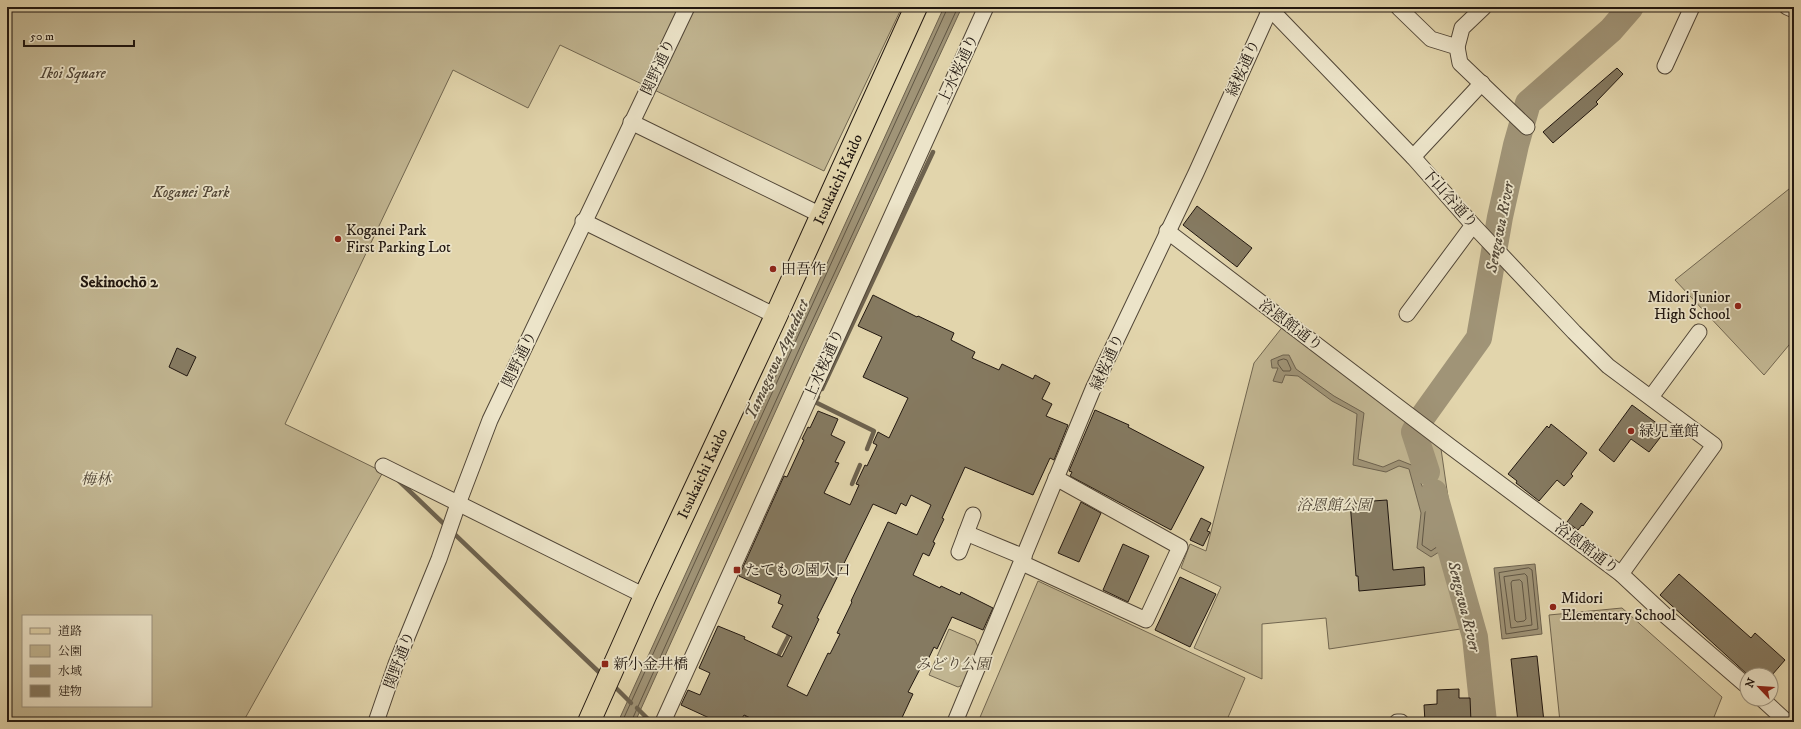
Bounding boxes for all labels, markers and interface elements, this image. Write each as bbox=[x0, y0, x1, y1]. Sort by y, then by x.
scale bar bbox=[24, 22, 134, 48]
text: 50 m bbox=[30, 29, 54, 44]
street label: 上水桜通り bbox=[934, 31, 983, 107]
street label: 関野通り bbox=[637, 36, 680, 98]
street label: 緑桜通り bbox=[1223, 37, 1264, 99]
park label: Ikoi Square bbox=[39, 64, 107, 83]
street label: Itsukaichi Kaido bbox=[810, 131, 867, 228]
street label: 下山谷通り bbox=[1417, 164, 1482, 233]
water label: Sengawa River bbox=[1481, 179, 1519, 275]
park label: Koganei Park bbox=[152, 183, 230, 202]
place label: Koganei Park First Parking Lot bbox=[346, 221, 451, 257]
marker: Koganei Park First Parking Lot bbox=[333, 234, 343, 244]
place label: 田吾作 bbox=[781, 260, 826, 279]
marker: 田吾作 bbox=[768, 264, 778, 274]
district label: Sekinochō 2 bbox=[80, 272, 159, 292]
place label: Midori Junior High School bbox=[1648, 288, 1730, 324]
water label: Tamagawa Aqueduct bbox=[740, 295, 814, 423]
street label: 浴恩館通り bbox=[1255, 295, 1326, 356]
marker: Midori Junior High School bbox=[1733, 301, 1743, 311]
street label: 上水桜通り bbox=[801, 326, 848, 402]
street label: 関野通り bbox=[498, 328, 541, 390]
street label: 緑桜通り bbox=[1087, 331, 1128, 393]
place label: 緑児童館 bbox=[1639, 422, 1699, 441]
street label: Itsukaichi Kaido bbox=[673, 426, 732, 522]
marker: 緑児童館 bbox=[1626, 426, 1636, 436]
park label: 梅林 bbox=[81, 470, 113, 489]
park label: 浴恩館公園 bbox=[1296, 496, 1374, 515]
street label: 浴恩館通り bbox=[1551, 518, 1622, 579]
water label: Sengawa River bbox=[1443, 558, 1485, 655]
place label: たてもの園入口 bbox=[745, 561, 850, 580]
marker: たてもの園入口 bbox=[732, 565, 742, 575]
place label: Midori Elementary School bbox=[1561, 589, 1676, 625]
marker: Midori Elementary School bbox=[1548, 602, 1558, 612]
legend bbox=[22, 615, 152, 707]
text: 道路 bbox=[58, 624, 82, 639]
street label: 関野通り bbox=[380, 629, 419, 692]
text: 公園 bbox=[58, 644, 82, 659]
place label: 新小金井橋 bbox=[613, 655, 688, 674]
park label: みどり公園 bbox=[915, 655, 993, 674]
marker: 新小金井橋 bbox=[600, 659, 610, 669]
text: 水域 bbox=[58, 664, 82, 679]
north arrow bbox=[1739, 667, 1779, 707]
text: N bbox=[1743, 676, 1759, 690]
text: 建物 bbox=[58, 684, 82, 699]

